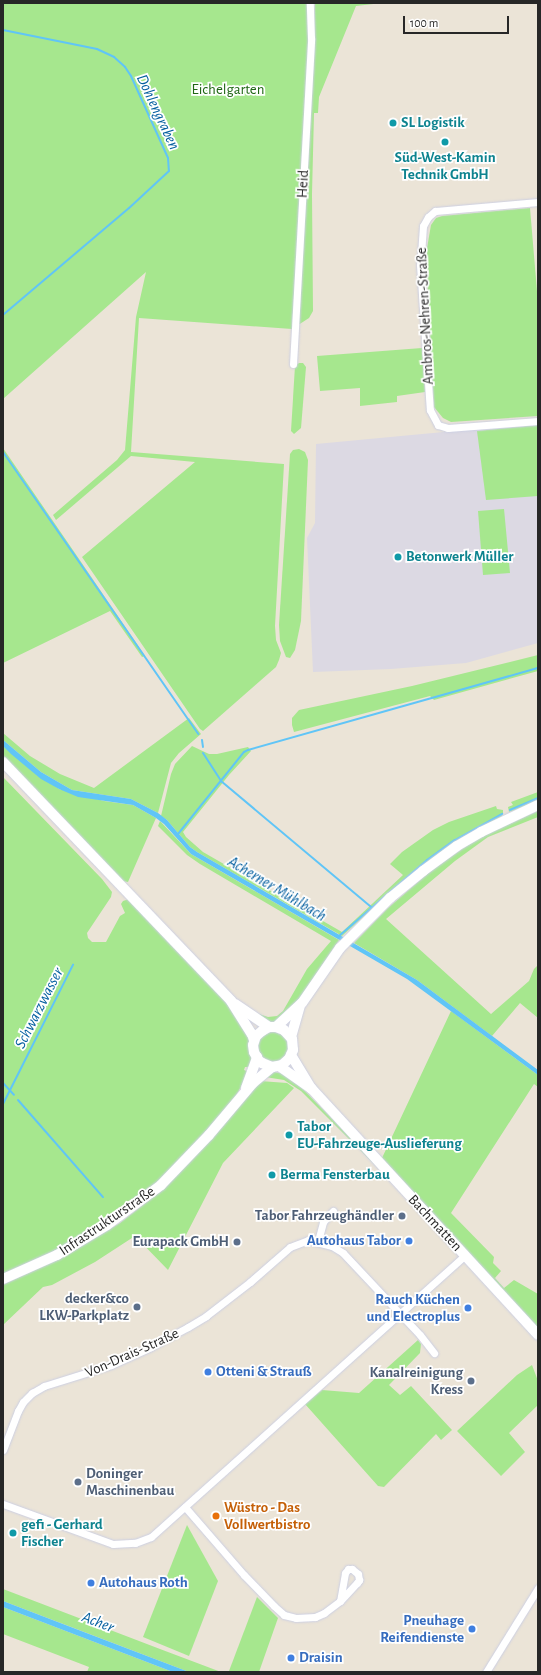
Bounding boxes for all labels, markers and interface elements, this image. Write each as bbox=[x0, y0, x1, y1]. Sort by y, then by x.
scale bar bbox=[405, 8, 511, 34]
text: 100 m bbox=[410, 17, 438, 29]
water label: Dohlengraben bbox=[132, 71, 184, 153]
park label: Eichelgarten bbox=[191, 81, 265, 99]
place label: SL Logistik bbox=[401, 114, 465, 132]
marker: SL Logistik bbox=[388, 118, 398, 128]
marker: Süd-West-Kamin Technik GmbH bbox=[440, 137, 450, 147]
place label: Süd-West-Kamin Technik GmbH bbox=[394, 148, 496, 183]
street label: Heid bbox=[293, 169, 313, 199]
street label: Ambros-Nehren-Straße bbox=[412, 247, 438, 385]
place label: Betonwerk Müller bbox=[406, 548, 514, 566]
marker: Betonwerk Müller bbox=[393, 552, 403, 562]
water label: Acherner Mühlbach bbox=[224, 852, 330, 926]
water label: Schwarzwasser bbox=[10, 964, 68, 1052]
place label: Tabor EU-Fahrzeuge-Auslieferung bbox=[297, 1117, 462, 1152]
marker: Tabor EU-Fahrzeuge-Auslieferung bbox=[284, 1130, 294, 1140]
place label: Berma Fensterbau bbox=[280, 1166, 390, 1184]
marker: Berma Fensterbau bbox=[267, 1170, 277, 1180]
street label: Infrastrukturstraße bbox=[56, 1182, 158, 1260]
street label: Bachmatten bbox=[404, 1191, 466, 1255]
place label: Tabor Fahrzeughändler bbox=[255, 1207, 394, 1225]
marker: Tabor Fahrzeughändler bbox=[397, 1211, 407, 1221]
place label: Autohaus Tabor bbox=[307, 1232, 401, 1250]
place label: Eurapack GmbH bbox=[132, 1233, 229, 1251]
marker: Autohaus Tabor bbox=[404, 1236, 414, 1246]
marker: Eurapack GmbH bbox=[232, 1237, 242, 1247]
place label: decker&co LKW-Parkplatz bbox=[39, 1289, 129, 1324]
place label: Rauch Küchen und Electroplus bbox=[367, 1290, 460, 1325]
marker: decker&co LKW-Parkplatz bbox=[132, 1302, 142, 1312]
marker: Rauch Küchen und Electroplus bbox=[463, 1303, 473, 1313]
street label: Von-Drais-Straße bbox=[82, 1324, 182, 1382]
place label: Otteni & Strauß bbox=[216, 1363, 311, 1381]
place label: Kanalreinigung Kress bbox=[369, 1363, 463, 1398]
marker: Otteni & Strauß bbox=[203, 1367, 213, 1377]
marker: Kanalreinigung Kress bbox=[466, 1376, 476, 1386]
place label: Doninger Maschinenbau bbox=[86, 1464, 174, 1499]
marker: Doninger Maschinenbau bbox=[73, 1477, 83, 1487]
place label: Wüstro - Das Vollwertbistro bbox=[224, 1498, 310, 1533]
marker: Wüstro - Das Vollwertbistro bbox=[211, 1511, 221, 1521]
place label: gefi - Gerhard Fischer bbox=[21, 1515, 103, 1550]
marker: gefi - Gerhard Fischer bbox=[8, 1528, 18, 1538]
place label: Autohaus Roth bbox=[99, 1574, 188, 1592]
marker: Autohaus Roth bbox=[86, 1578, 96, 1588]
water label: Acher bbox=[79, 1607, 117, 1637]
place label: Pneuhage Reifendienste bbox=[380, 1611, 464, 1646]
marker: Pneuhage Reifendienste bbox=[467, 1624, 477, 1634]
place label: Draisin bbox=[299, 1649, 343, 1667]
marker: Draisin bbox=[286, 1653, 296, 1663]

